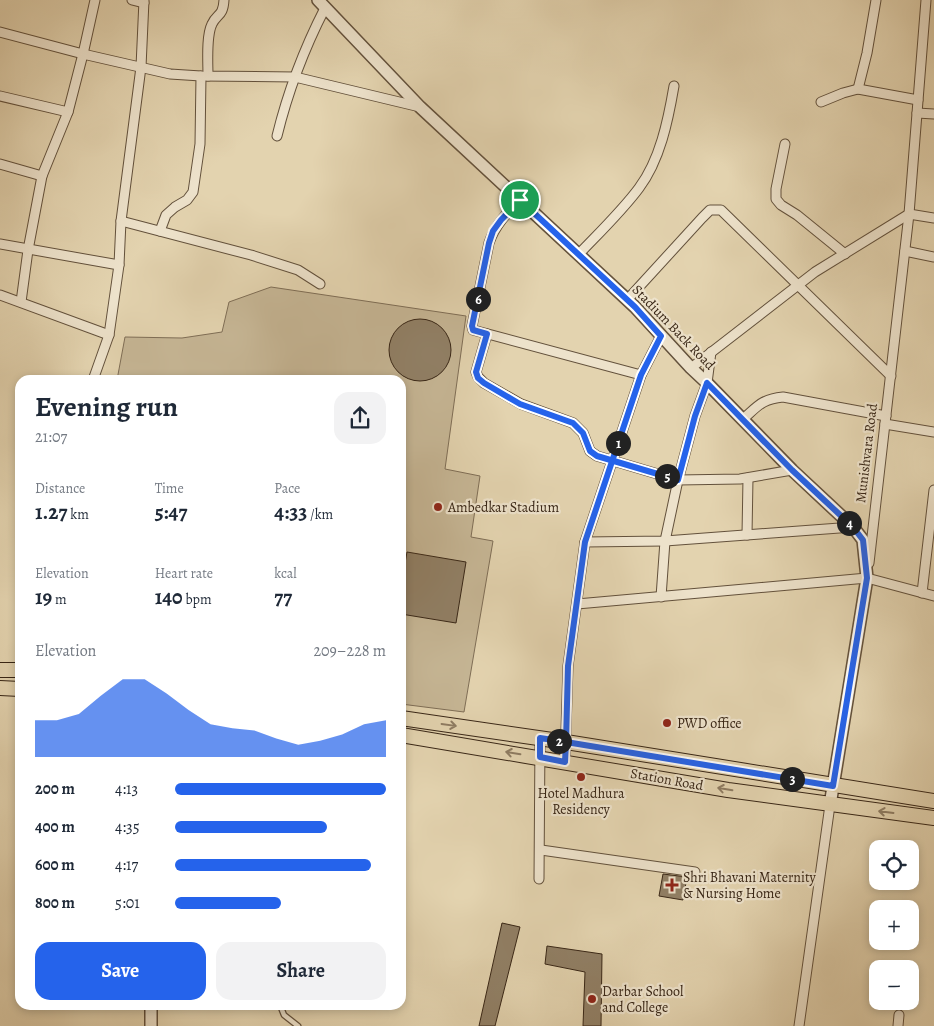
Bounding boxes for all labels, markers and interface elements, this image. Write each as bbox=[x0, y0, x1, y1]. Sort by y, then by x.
pin bbox=[499, 179, 541, 221]
icon: arrive bbox=[506, 186, 534, 214]
street label: Stadium Back Road bbox=[628, 281, 720, 374]
pin: 6 bbox=[466, 286, 490, 312]
text: 6 bbox=[475, 290, 482, 309]
text: Evening run bbox=[35, 388, 178, 426]
button: share bbox=[334, 392, 386, 444]
street label: Munishvara Road bbox=[851, 402, 882, 504]
text: 21:07 bbox=[35, 426, 67, 448]
pin: 1 bbox=[606, 430, 630, 456]
text: 1 bbox=[616, 434, 621, 453]
pin: 5 bbox=[654, 464, 680, 488]
text: 5 bbox=[665, 467, 670, 486]
text: Distance bbox=[35, 479, 85, 498]
text: Time bbox=[155, 479, 184, 498]
text: Pace bbox=[274, 479, 300, 498]
text: 1.27 bbox=[35, 498, 67, 526]
text: 5:47 bbox=[155, 498, 187, 526]
text: 4:33 bbox=[274, 498, 307, 526]
place label: Ambedkar Stadium bbox=[447, 498, 559, 517]
marker: Ambedkar Stadium bbox=[432, 501, 444, 513]
text: km bbox=[67, 505, 89, 524]
text: /km bbox=[307, 505, 333, 524]
pin: 4 bbox=[836, 510, 862, 536]
text: 4 bbox=[846, 514, 853, 533]
text: Elevation bbox=[35, 564, 89, 583]
text: Heart rate bbox=[155, 564, 213, 583]
text: kcal bbox=[274, 564, 297, 583]
text: 19 bbox=[35, 583, 52, 611]
text: 140 bbox=[155, 583, 183, 611]
text: 77 bbox=[274, 583, 292, 611]
text: m bbox=[52, 590, 67, 609]
text: bpm bbox=[183, 590, 212, 609]
text: Elevation bbox=[35, 640, 96, 662]
text: 209–228 m bbox=[313, 640, 386, 662]
place label: PWD office bbox=[677, 714, 742, 733]
marker: PWD office bbox=[661, 717, 673, 729]
one-way arrow bbox=[441, 720, 457, 730]
pin: 2 bbox=[546, 728, 572, 754]
text: 2 bbox=[556, 732, 563, 751]
one-way arrow bbox=[505, 748, 521, 758]
street label: Station Road bbox=[629, 764, 705, 795]
pin: 3 bbox=[780, 766, 804, 792]
text: 3 bbox=[789, 770, 796, 789]
marker: Hotel Madhura Residency bbox=[575, 771, 587, 783]
text: 200 m bbox=[35, 778, 75, 800]
text: 4:13 bbox=[115, 778, 138, 800]
place label: Hotel Madhura Residency bbox=[538, 784, 625, 819]
one-way arrow bbox=[717, 784, 733, 794]
one-way arrow bbox=[878, 807, 894, 817]
text: 400 m bbox=[35, 816, 75, 838]
text: 4:35 bbox=[115, 816, 140, 838]
map controls bbox=[869, 840, 919, 1010]
button: locate bbox=[869, 840, 919, 890]
text: 600 m bbox=[35, 854, 75, 876]
text: 4:17 bbox=[115, 854, 138, 876]
place label: Shri Bhavani Maternity & Nursing Home bbox=[683, 868, 817, 903]
marker: Shri Bhavani Maternity & Nursing Home bbox=[665, 878, 679, 892]
text: 800 m bbox=[35, 892, 75, 914]
text: 5:01 bbox=[115, 892, 140, 914]
button: + bbox=[869, 900, 919, 950]
button: Save bbox=[35, 942, 206, 1000]
button: Share bbox=[216, 942, 386, 1000]
button: − bbox=[869, 960, 919, 1010]
place label: Darbar School and College bbox=[602, 982, 684, 1017]
marker: Darbar School and College bbox=[586, 993, 598, 1005]

